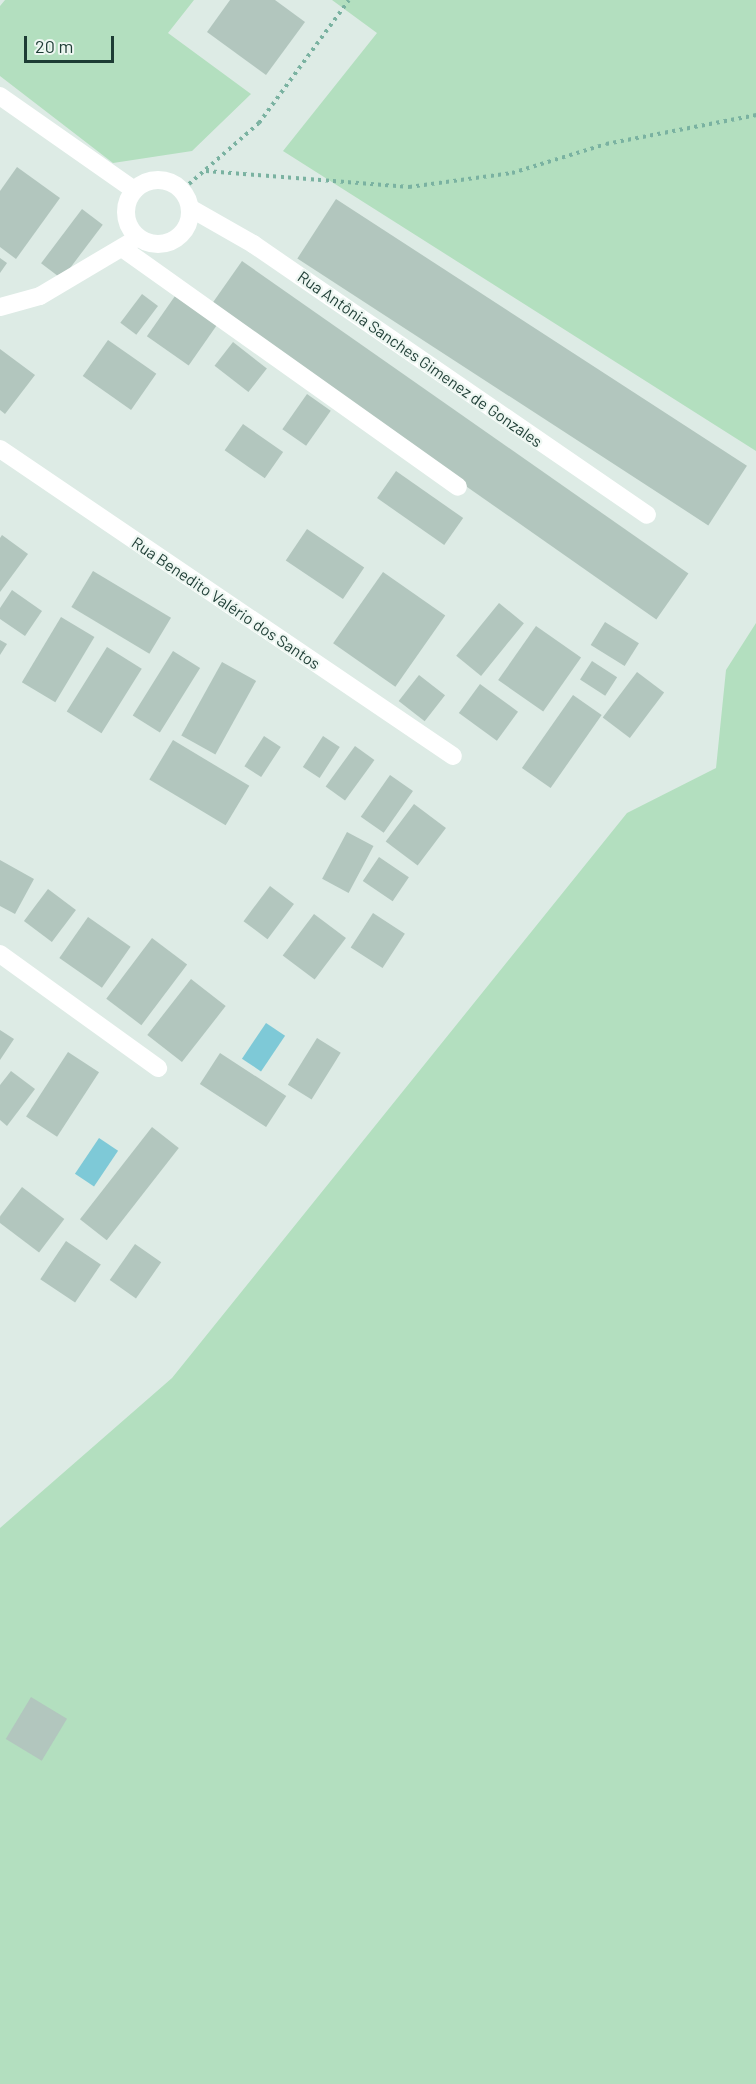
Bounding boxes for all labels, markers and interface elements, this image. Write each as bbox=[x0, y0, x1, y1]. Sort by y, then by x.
scale bar bbox=[27, 24, 117, 62]
text: 20 m bbox=[35, 35, 73, 57]
street label: Rua Antônia Sanches Gimenez de Gonzales bbox=[294, 267, 546, 451]
street label: Rua Benedito Valério dos Santos bbox=[128, 533, 324, 673]

